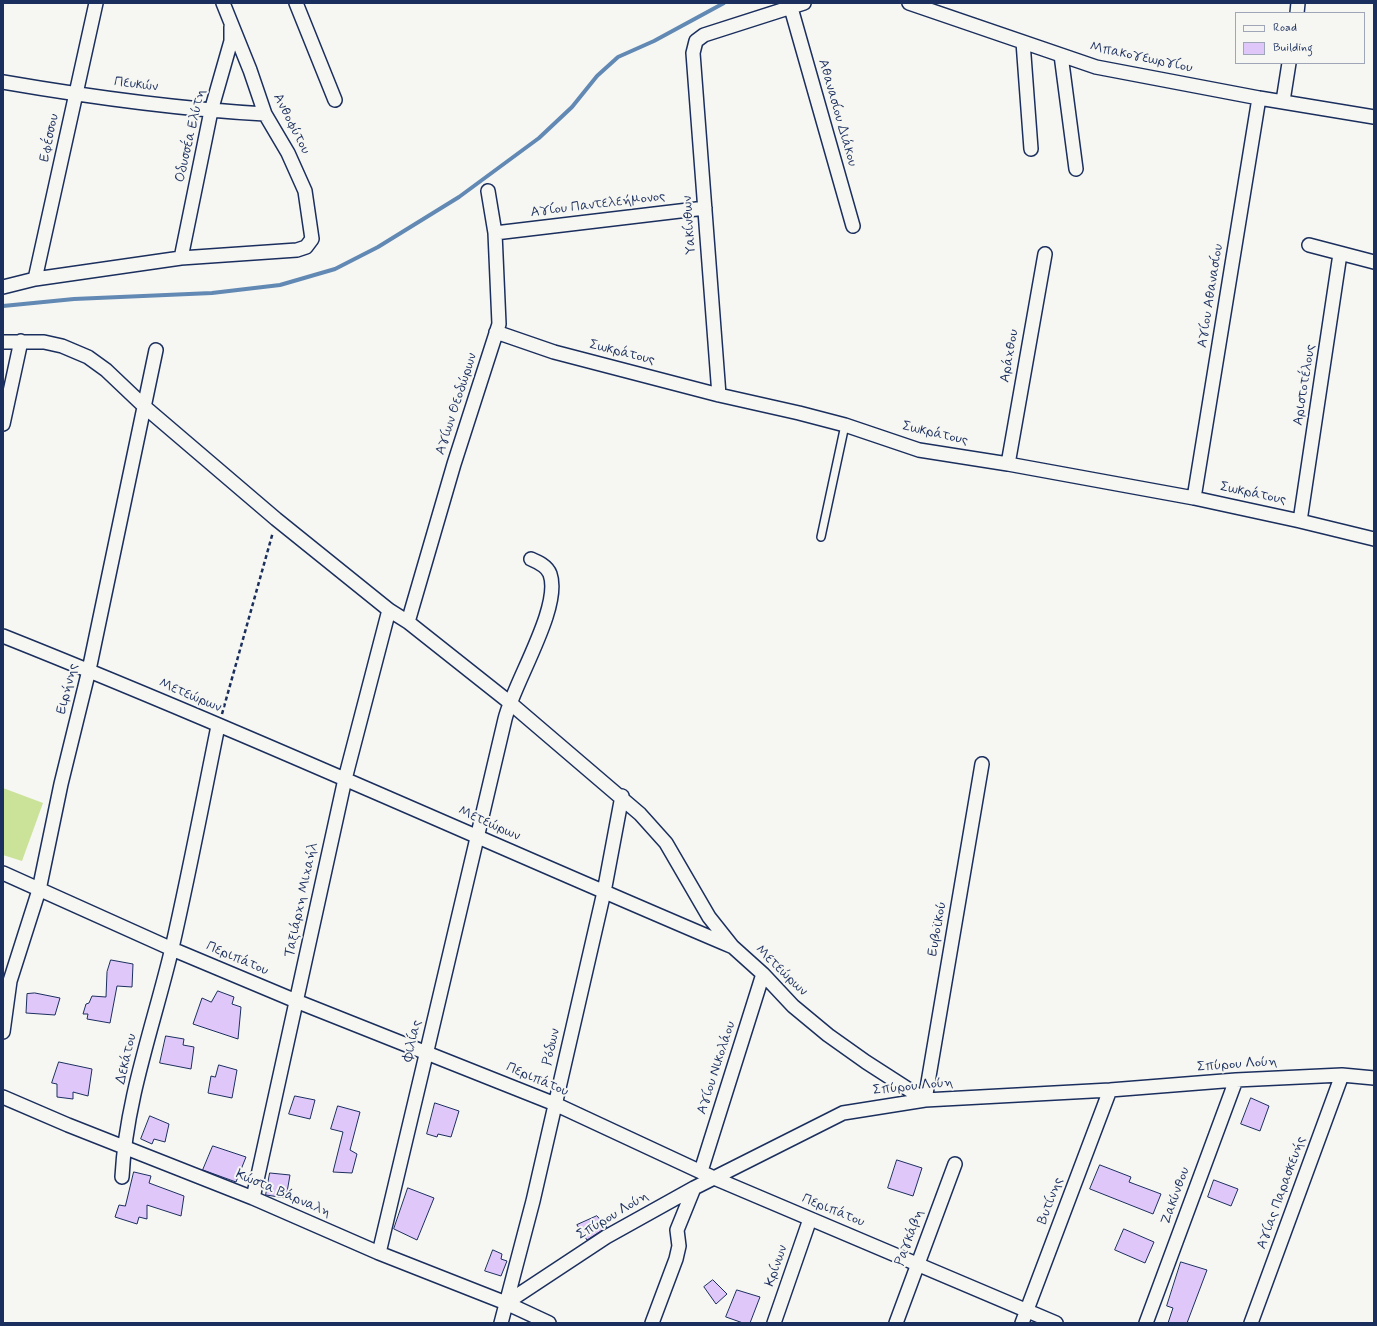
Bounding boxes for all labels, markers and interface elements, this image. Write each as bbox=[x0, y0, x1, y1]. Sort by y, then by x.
legend bbox=[1235, 12, 1365, 64]
text: Road bbox=[1273, 20, 1297, 36]
street label: Μπακογεωργίου bbox=[1088, 39, 1194, 77]
text: Building bbox=[1273, 40, 1313, 56]
street label: Αθανασίου Διάκου bbox=[814, 57, 860, 169]
street label: Πευκών bbox=[113, 74, 159, 96]
street label: Οδυσσέα Ελύτη bbox=[172, 88, 210, 184]
street label: Ανθοφύτου bbox=[269, 91, 313, 157]
street label: Εφέσσου bbox=[37, 112, 63, 164]
street label: Αγίου Παντελεήμονος bbox=[530, 188, 666, 222]
street label: Υακίνθων bbox=[680, 195, 700, 255]
street label: Αγίου Αθανασίου bbox=[1194, 243, 1228, 349]
street label: Αράχθου bbox=[997, 328, 1023, 384]
street label: Σωκράτους bbox=[587, 337, 657, 369]
street label: Αριστοτέλους bbox=[1290, 343, 1320, 427]
street label: Αγίων Θεοδώρων bbox=[433, 351, 481, 457]
street label: Σωκράτους bbox=[900, 418, 970, 450]
street label: Σωκράτους bbox=[1218, 479, 1288, 509]
street label: Ειρήνης bbox=[54, 662, 82, 716]
street label: Μετεώρων bbox=[156, 675, 224, 717]
street label: Μετεώρων bbox=[455, 803, 523, 845]
street label: Ταξιάρχη Μιχαήλ bbox=[282, 841, 322, 959]
street label: Ευβοϊκού bbox=[925, 900, 951, 958]
street label: Περιπάτου bbox=[203, 938, 271, 980]
street label: Μετεώρων bbox=[751, 942, 811, 1000]
street label: Φιλίας bbox=[400, 1018, 426, 1064]
street label: Αγίου Νικολάου bbox=[694, 1019, 740, 1117]
street label: Ρόδων bbox=[540, 1027, 564, 1067]
street label: Δεκάτου bbox=[113, 1032, 141, 1086]
street label: Σπύρου Λούη bbox=[1196, 1054, 1278, 1076]
street label: Περιπάτου bbox=[503, 1059, 571, 1101]
street label: Σπύρου Λούη bbox=[872, 1074, 954, 1100]
street label: Αγίας Παρασκευής bbox=[1254, 1134, 1310, 1252]
street label: Ζακύνθου bbox=[1158, 1165, 1194, 1227]
street label: Κώστα Βάρναλη bbox=[233, 1166, 333, 1222]
street label: Βυτίνης bbox=[1034, 1175, 1068, 1227]
street label: Σπύρου Λούη bbox=[574, 1188, 652, 1244]
street label: Περιπάτου bbox=[799, 1191, 867, 1231]
street label: Ραγκάβη bbox=[892, 1208, 928, 1268]
street label: Κρίνων bbox=[762, 1243, 792, 1289]

